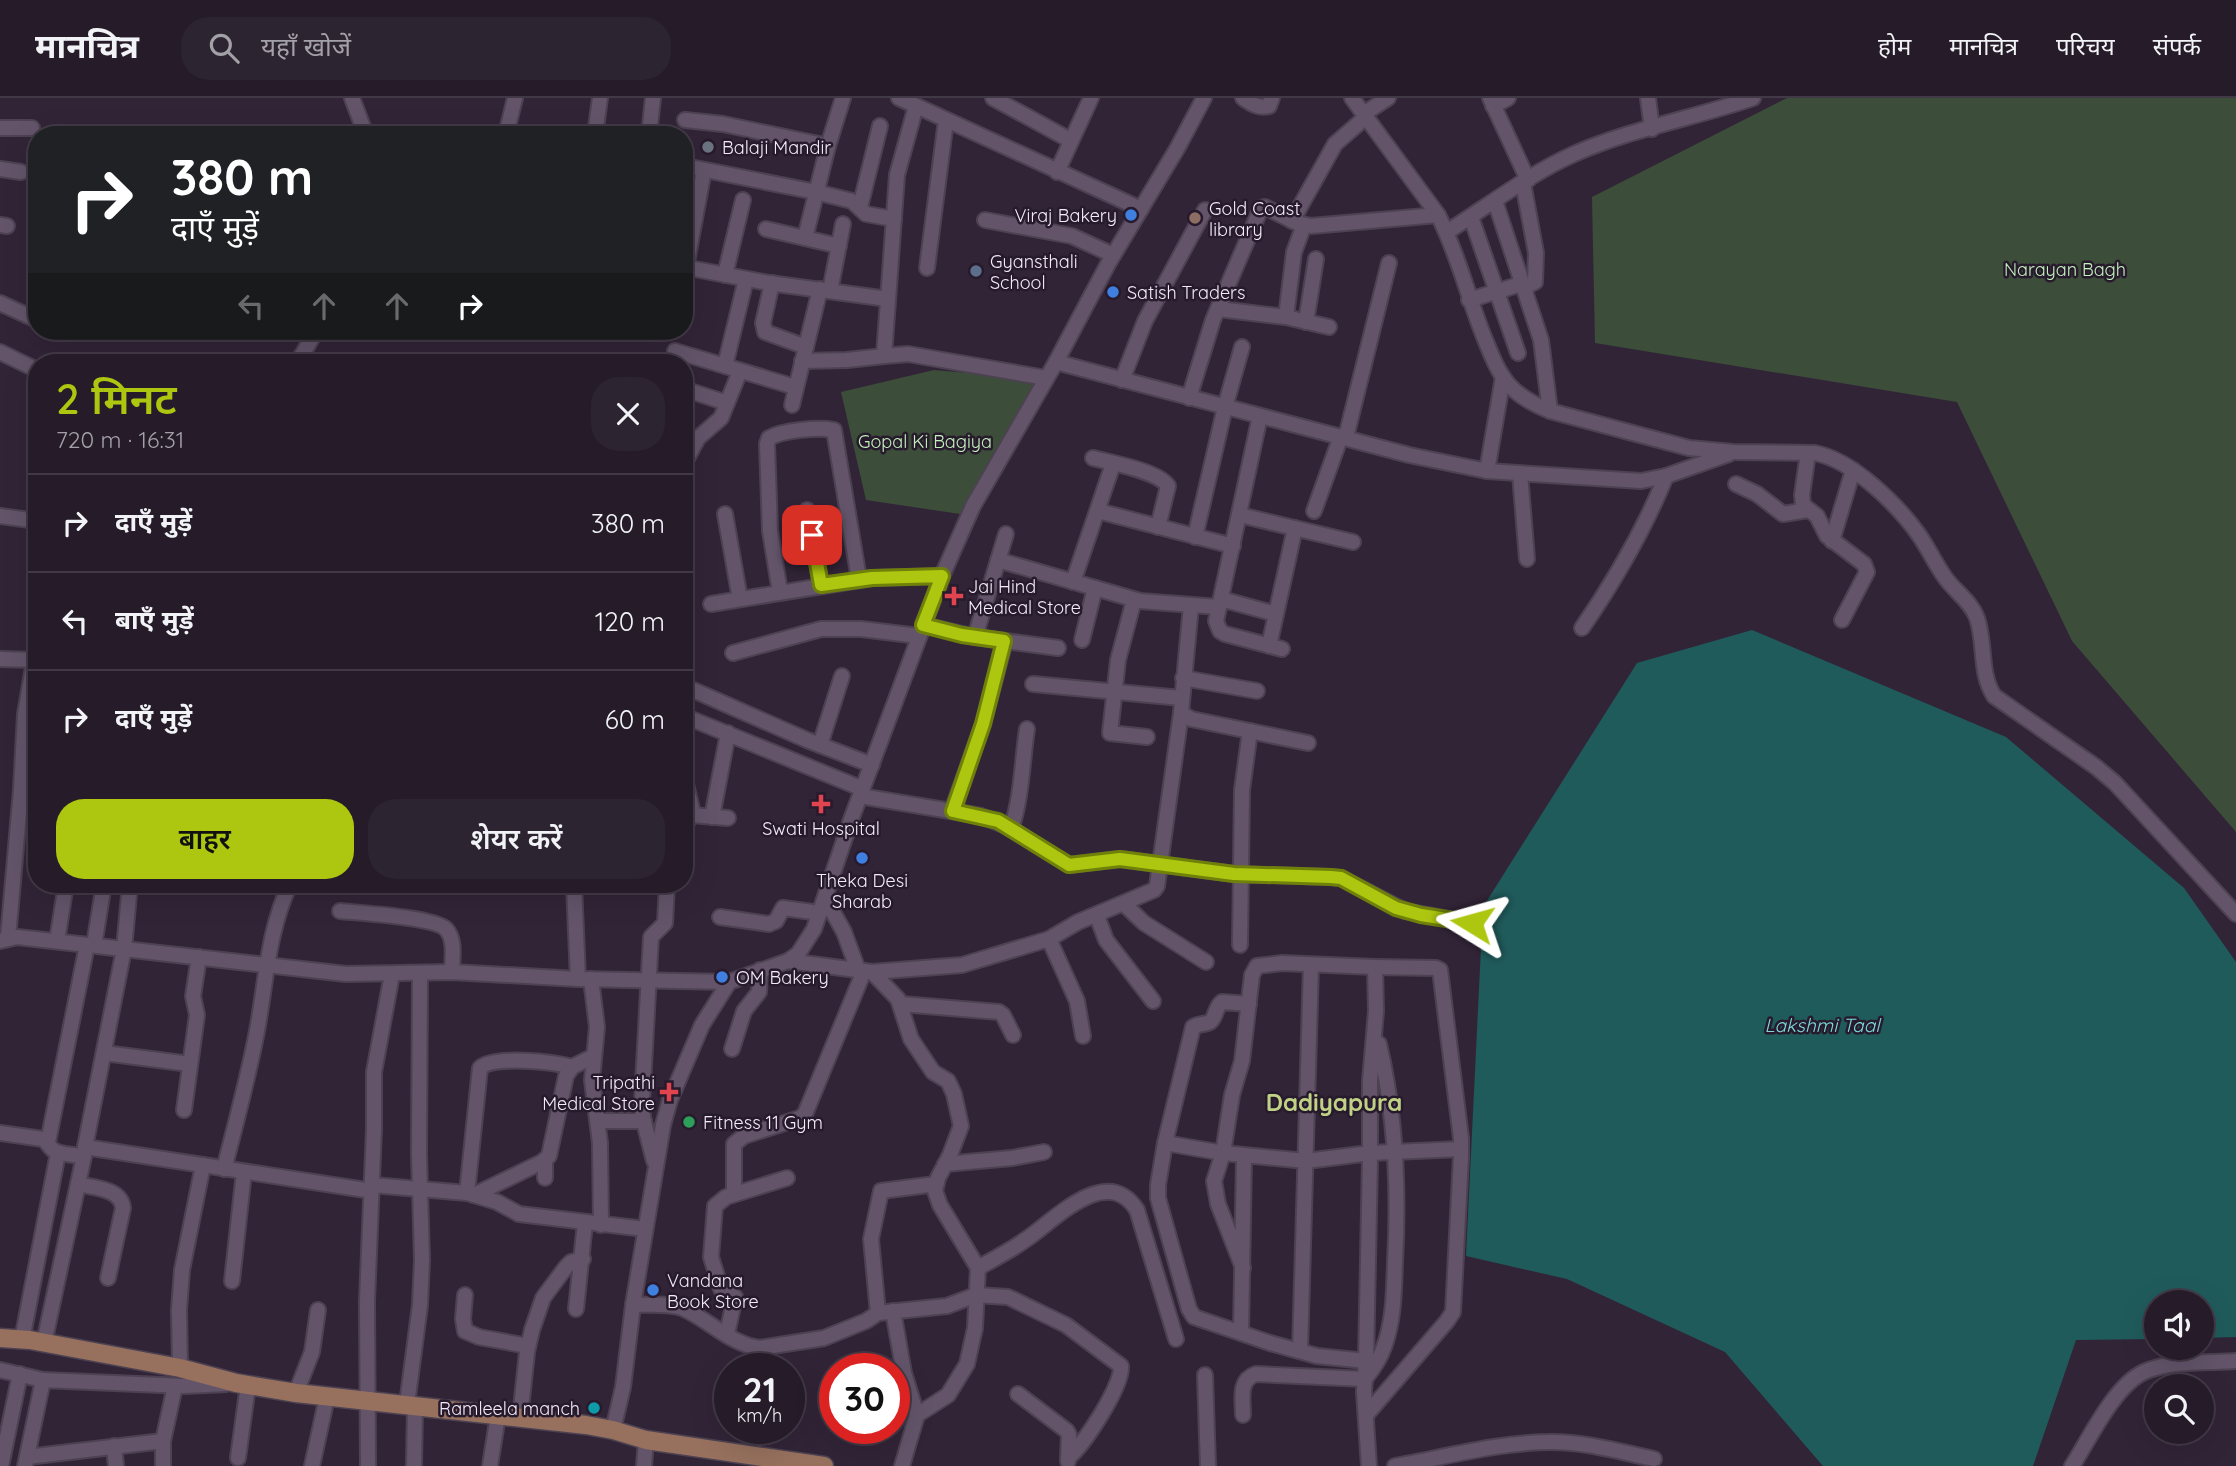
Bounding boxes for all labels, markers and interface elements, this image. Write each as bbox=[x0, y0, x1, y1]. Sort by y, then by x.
search box bbox=[181, 17, 671, 80]
text: मानचित्र bbox=[35, 25, 139, 66]
icon: search bbox=[205, 29, 243, 67]
text: यहाँ खोजें bbox=[261, 30, 351, 63]
text: होम bbox=[1878, 31, 1911, 61]
text: मानचित्र bbox=[1949, 31, 2018, 61]
text: परिचय bbox=[2056, 31, 2115, 61]
text: संपर्क bbox=[2153, 31, 2201, 61]
place label: Balaji Mandir bbox=[722, 136, 831, 159]
marker: Balaji Mandir bbox=[700, 139, 716, 155]
text: 380 m bbox=[171, 146, 313, 207]
icon: right bbox=[56, 154, 147, 245]
place label: Gold Coast library bbox=[1209, 197, 1300, 241]
place label: Viraj Bakery bbox=[1015, 204, 1117, 227]
text: दाएँ मुड़ें bbox=[171, 207, 259, 247]
marker: Viraj Bakery bbox=[1123, 207, 1139, 223]
marker: Gold Coast library bbox=[1187, 210, 1203, 226]
place label: Gyansthali School bbox=[990, 250, 1078, 294]
park label: Narayan Bagh bbox=[2004, 258, 2126, 281]
marker: Gyansthali School bbox=[968, 263, 984, 279]
place label: Satish Traders bbox=[1127, 281, 1245, 304]
marker: Satish Traders bbox=[1105, 284, 1121, 300]
icon: left bbox=[232, 287, 270, 325]
icon: ahead bbox=[305, 287, 343, 325]
icon: ahead bbox=[378, 287, 416, 325]
icon: right bbox=[451, 287, 489, 325]
text: 2 मिनट bbox=[56, 372, 177, 425]
button: close bbox=[591, 377, 665, 451]
text: 720 m · 16:31 bbox=[56, 425, 184, 454]
park label: Gopal Ki Bagiya bbox=[858, 430, 992, 453]
icon: right bbox=[56, 504, 94, 542]
text: दाएँ मुड़ें bbox=[115, 505, 192, 538]
pin bbox=[782, 505, 842, 565]
text: 380 m bbox=[591, 507, 665, 540]
icon: arrive bbox=[793, 516, 831, 554]
place label: Jai Hind Medical Store bbox=[968, 575, 1081, 619]
marker: Jai Hind Medical Store bbox=[946, 588, 962, 604]
icon: left bbox=[56, 602, 94, 640]
text: बाएँ मुड़ें bbox=[115, 603, 194, 636]
text: 120 m bbox=[595, 605, 665, 638]
icon: right bbox=[56, 700, 94, 738]
text: दाएँ मुड़ें bbox=[115, 701, 192, 734]
text: 60 m bbox=[605, 703, 665, 736]
marker: Swati Hospital bbox=[811, 794, 831, 814]
button: बाहर bbox=[56, 799, 354, 879]
button: शेयर करें bbox=[368, 799, 665, 879]
place label: Swati Hospital bbox=[762, 817, 880, 840]
marker: Theka Desi Sharab bbox=[854, 850, 870, 866]
place label: Theka Desi Sharab bbox=[816, 869, 908, 913]
position arrow bbox=[1435, 886, 1509, 960]
place label: OM Bakery bbox=[736, 966, 829, 989]
marker: OM Bakery bbox=[714, 969, 730, 985]
water label: Lakshmi Taal bbox=[1764, 1013, 1882, 1037]
place label: Tripathi Medical Store bbox=[542, 1071, 655, 1115]
marker: Tripathi Medical Store bbox=[661, 1084, 677, 1100]
district label: Dadiyapura bbox=[1266, 1087, 1402, 1117]
place label: Fitness 11 Gym bbox=[703, 1111, 823, 1134]
marker: Fitness 11 Gym bbox=[681, 1114, 697, 1130]
place label: Vandana Book Store bbox=[667, 1269, 759, 1313]
marker: Vandana Book Store bbox=[645, 1282, 661, 1298]
map controls bbox=[2144, 1290, 2214, 1444]
button: sound bbox=[2144, 1290, 2214, 1360]
speed limit sign: 30 bbox=[819, 1353, 910, 1444]
text: 21 bbox=[743, 1367, 776, 1411]
button: search bbox=[2144, 1374, 2214, 1444]
place label: Ramleela manch bbox=[439, 1397, 580, 1420]
marker: Ramleela manch bbox=[586, 1400, 602, 1416]
text: km/h bbox=[737, 1404, 782, 1427]

